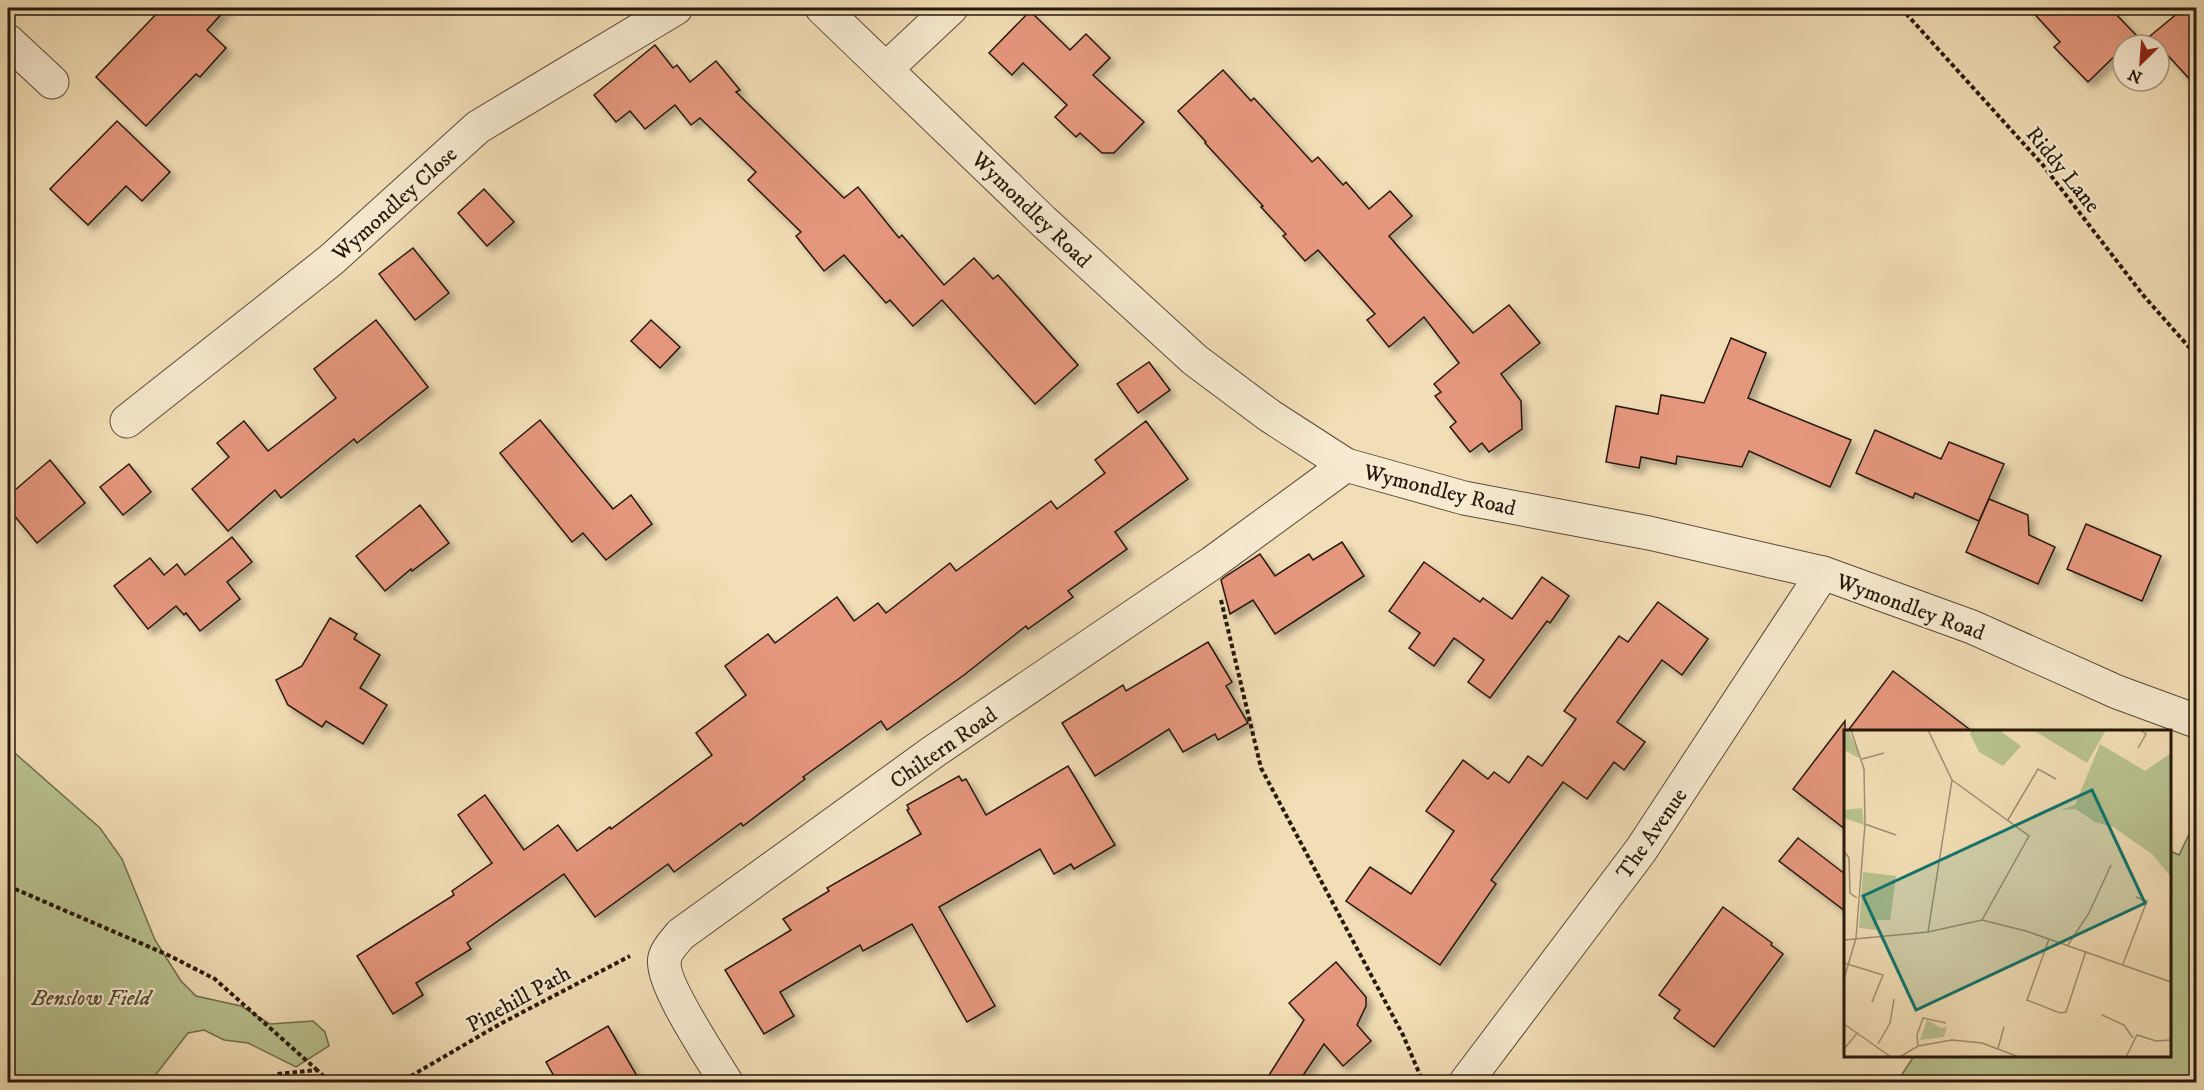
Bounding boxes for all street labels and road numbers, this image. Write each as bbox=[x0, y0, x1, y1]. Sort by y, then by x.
street label: Riddy Lane bbox=[2020, 121, 2106, 218]
street label: Wymondley Close bbox=[326, 141, 463, 268]
street label: Wymondley Road bbox=[965, 145, 1096, 274]
street label: Wymondley Road bbox=[1360, 458, 1519, 522]
street label: Wymondley Road bbox=[1832, 568, 1988, 647]
street label: Chiltern Road bbox=[885, 701, 1003, 795]
street label: The Avenue bbox=[1611, 783, 1694, 885]
street label: Pinehill Path bbox=[462, 959, 576, 1039]

